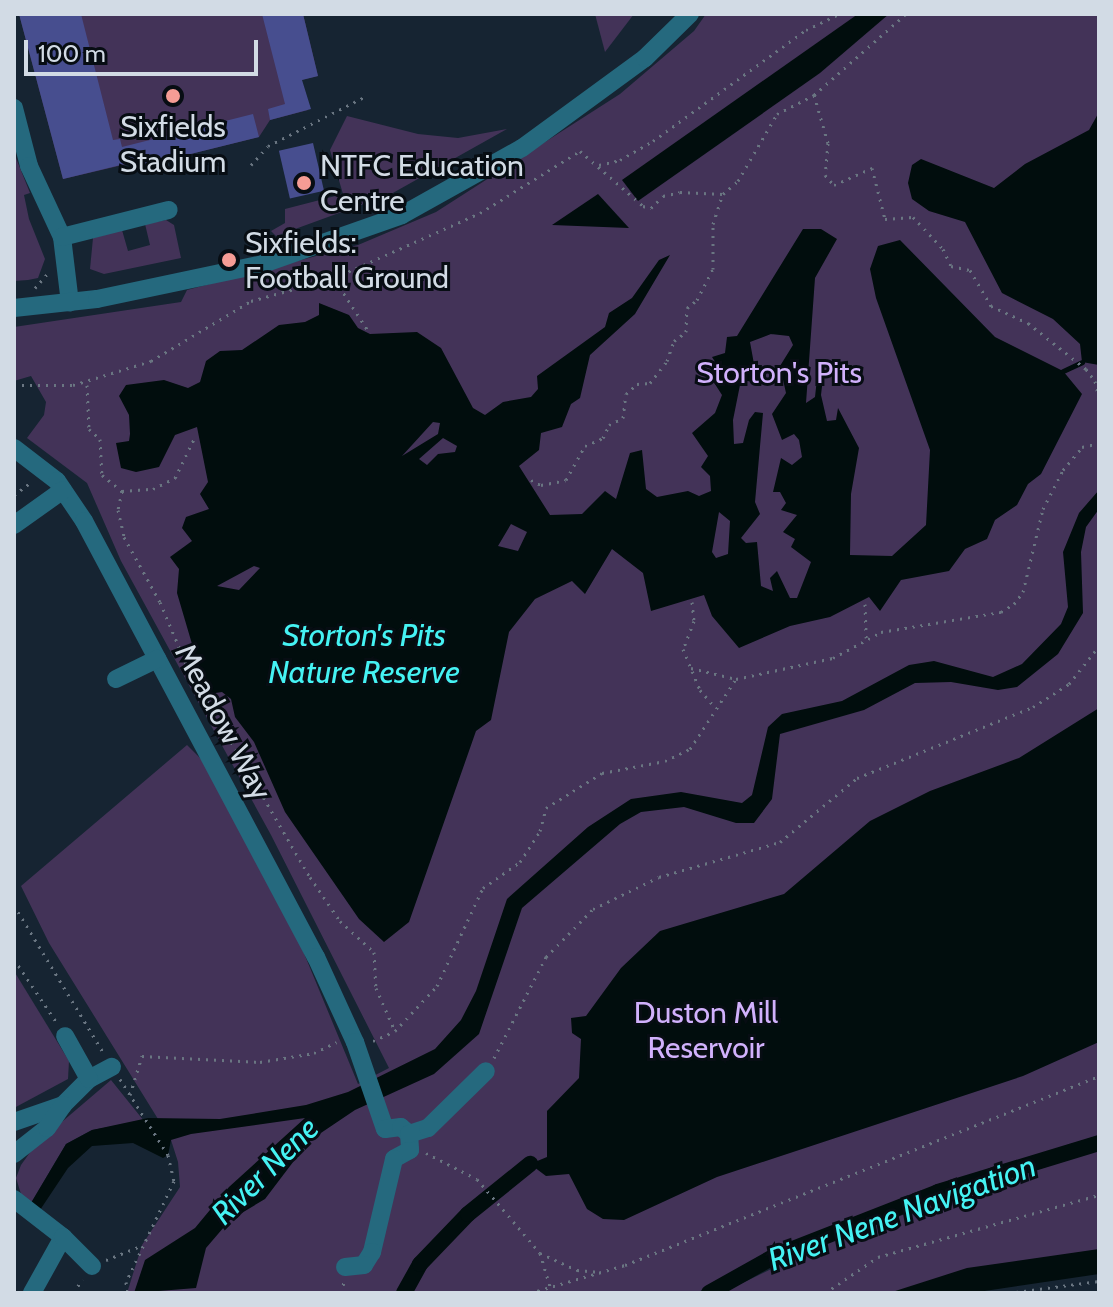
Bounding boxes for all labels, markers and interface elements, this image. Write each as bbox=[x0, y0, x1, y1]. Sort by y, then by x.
scale bar bbox=[28, 24, 262, 74]
text: 100 m bbox=[38, 39, 106, 68]
marker: Sixfields Stadium bbox=[164, 87, 182, 105]
place label: Sixfields Stadium bbox=[120, 109, 226, 180]
place label: NTFC Education Centre bbox=[320, 148, 524, 218]
marker: NTFC Education Centre bbox=[295, 174, 313, 192]
place label: Sixfields: Football Ground bbox=[245, 225, 449, 296]
marker: Sixfields: Football Ground bbox=[220, 251, 238, 269]
park label: Storton's Pits bbox=[696, 355, 862, 391]
water label: Storton's Pits Nature Reserve bbox=[268, 617, 460, 692]
street label: Meadow Way bbox=[167, 638, 279, 806]
park label: Duston Mill Reservoir bbox=[634, 995, 778, 1066]
water label: River Nene bbox=[203, 1109, 327, 1233]
water label: River Nene Navigation bbox=[763, 1147, 1041, 1279]

